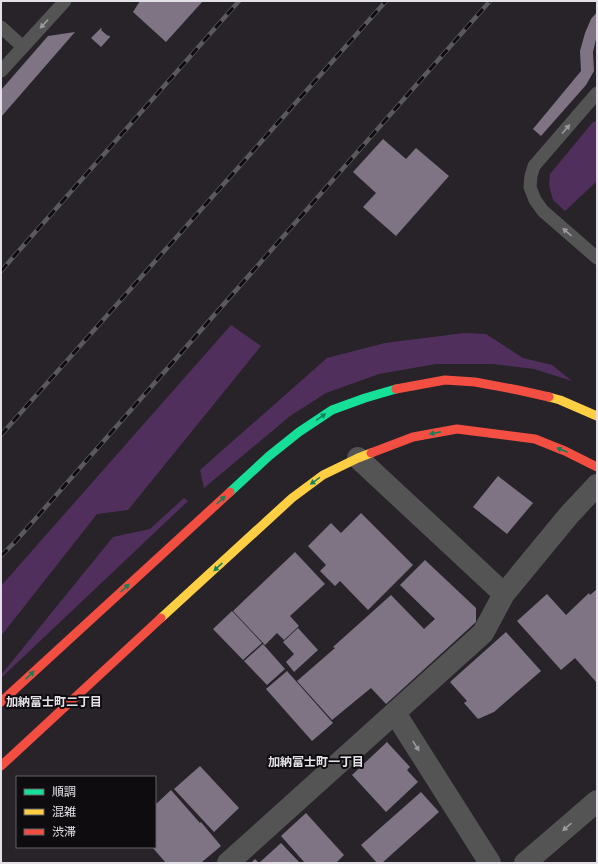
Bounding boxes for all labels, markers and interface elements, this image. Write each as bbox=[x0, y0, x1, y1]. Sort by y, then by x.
one-way arrow bbox=[39, 19, 49, 29]
one-way arrow bbox=[561, 124, 570, 134]
one-way arrow bbox=[562, 228, 573, 237]
one-way arrow bbox=[316, 413, 327, 421]
one-way arrow bbox=[429, 430, 441, 436]
one-way arrow bbox=[556, 447, 567, 453]
one-way arrow bbox=[310, 477, 321, 485]
one-way arrow bbox=[216, 495, 226, 504]
one-way arrow bbox=[212, 562, 223, 571]
one-way arrow bbox=[120, 583, 131, 592]
one-way arrow bbox=[25, 671, 35, 680]
district label: 加納富士町二丁目 bbox=[6, 695, 102, 708]
one-way arrow bbox=[412, 741, 420, 751]
district label: 加納富士町一丁目 bbox=[268, 755, 364, 768]
legend bbox=[16, 776, 156, 848]
text: 順調 bbox=[52, 785, 76, 798]
text: 混雑 bbox=[52, 805, 76, 818]
one-way arrow bbox=[562, 822, 573, 831]
text: 渋滞 bbox=[52, 825, 76, 838]

